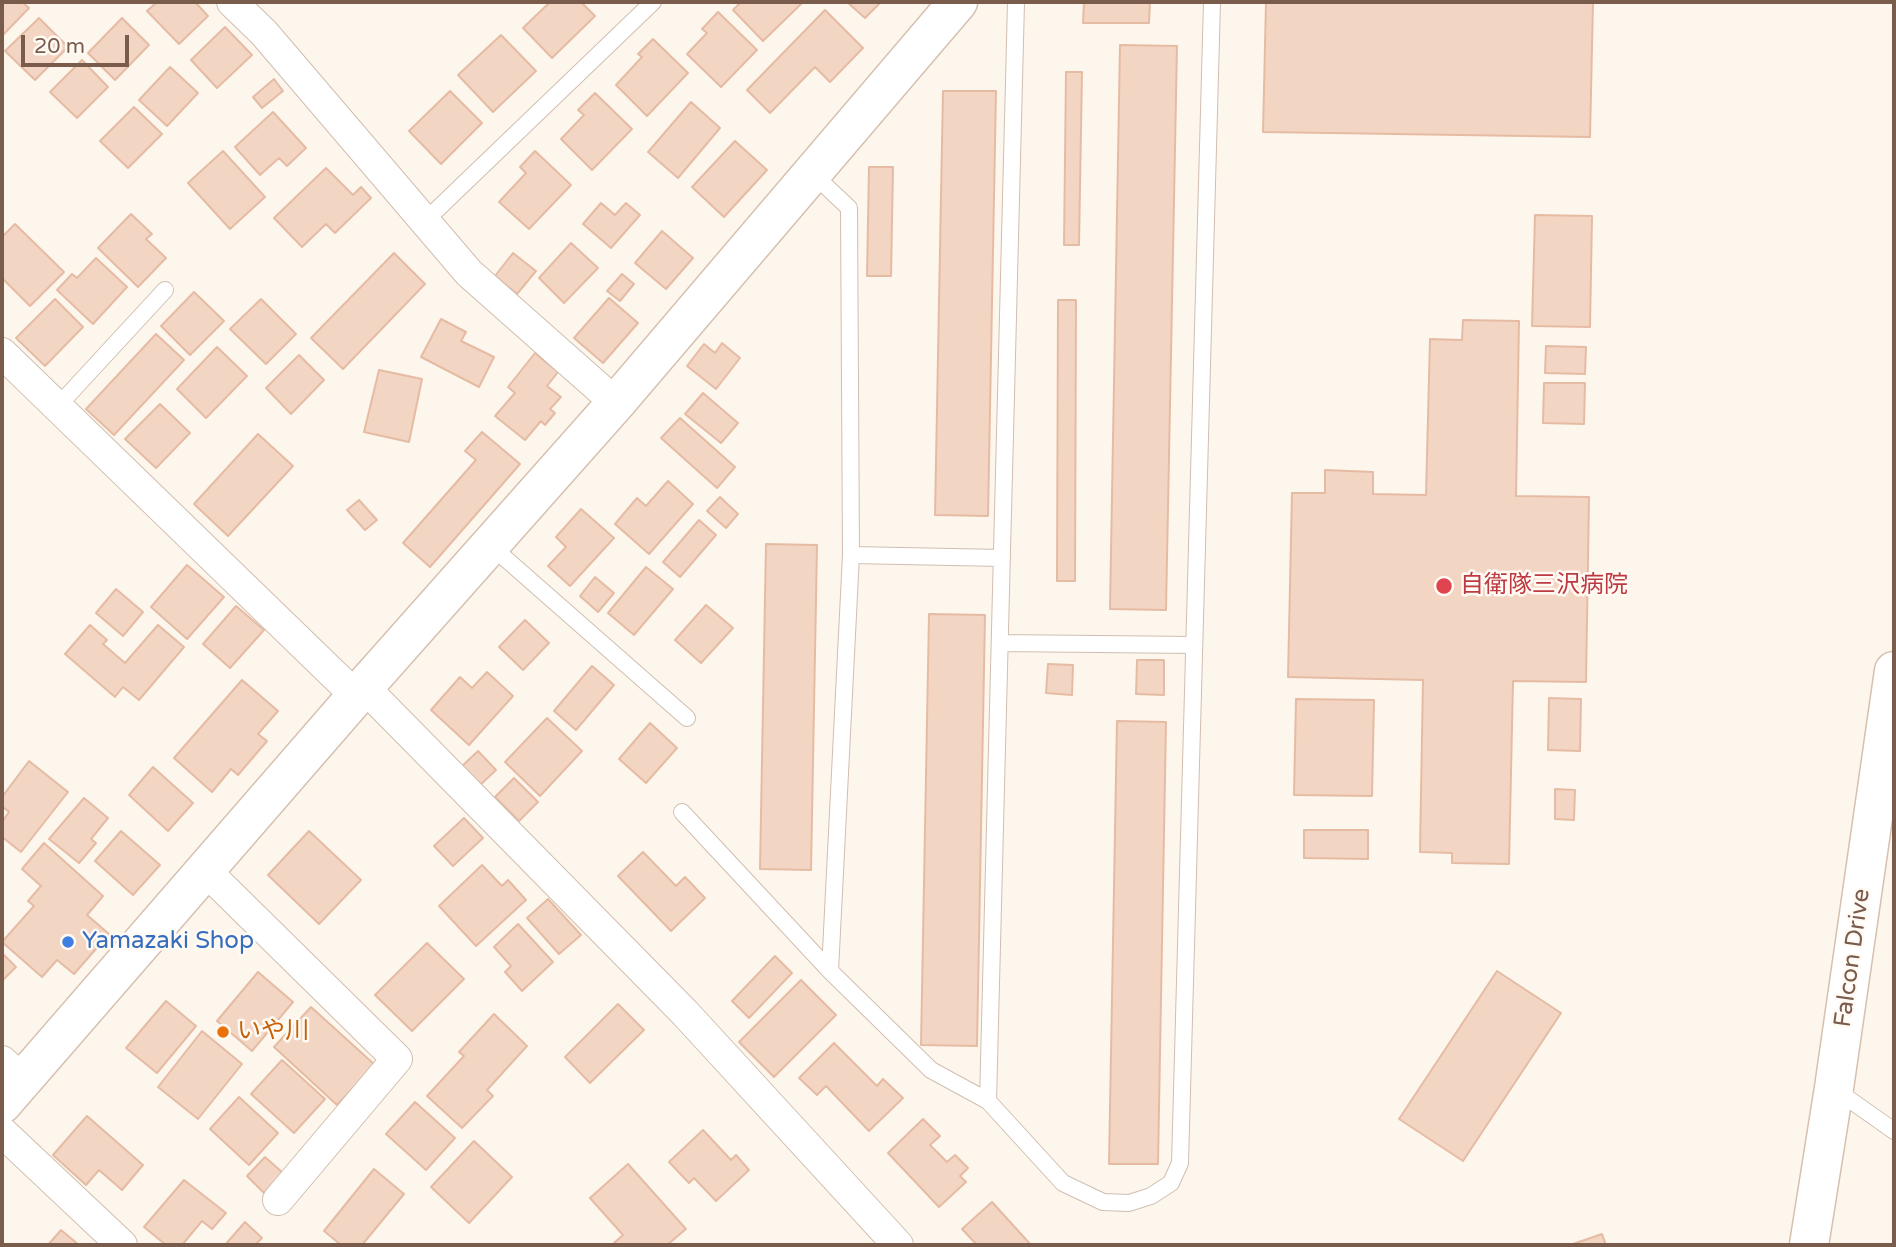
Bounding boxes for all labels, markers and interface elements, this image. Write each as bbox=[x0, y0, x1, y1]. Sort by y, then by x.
scale bar bbox=[24, 21, 133, 65]
text: 20 m bbox=[34, 34, 85, 59]
place label: 自衛隊三沢病院 bbox=[1460, 572, 1628, 600]
marker: 自衛隊三沢病院 bbox=[1434, 576, 1454, 596]
street label: Falcon Drive bbox=[1829, 887, 1877, 1029]
place label: Yamazaki Shop bbox=[82, 928, 254, 956]
marker: Yamazaki Shop bbox=[60, 934, 76, 950]
place label: いや川 bbox=[237, 1018, 309, 1046]
marker: いや川 bbox=[215, 1024, 231, 1040]

